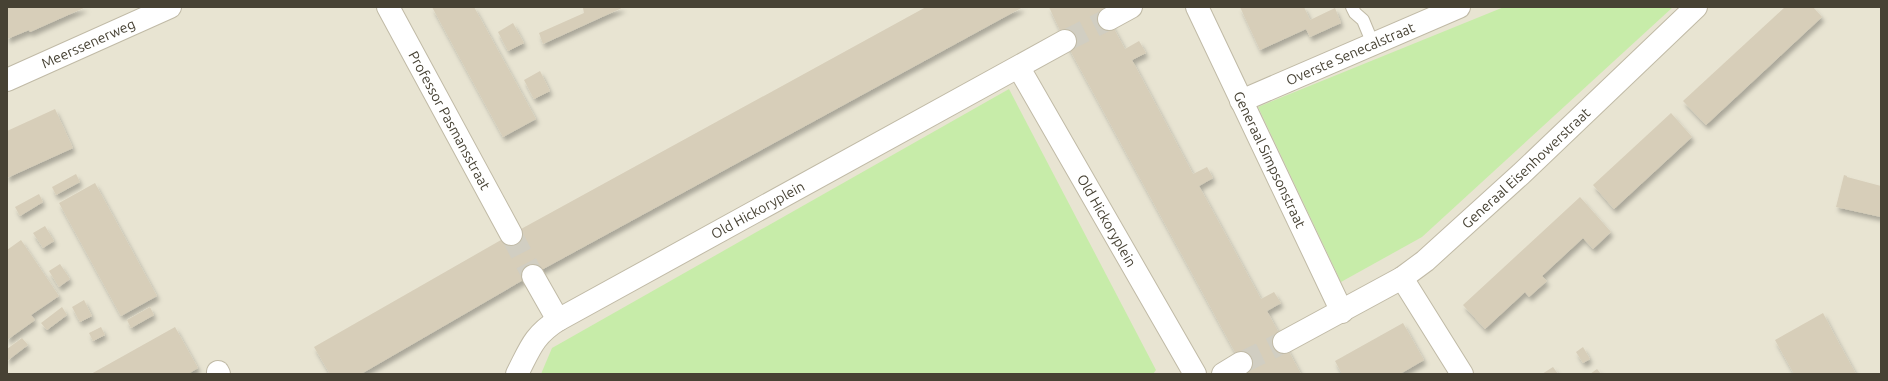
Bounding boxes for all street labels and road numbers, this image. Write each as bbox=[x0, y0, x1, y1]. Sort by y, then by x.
street label: Meerssenerweg bbox=[39, 16, 138, 72]
street label: Overste Senecalstraat bbox=[1284, 19, 1417, 89]
street label: Professor Pasmansstraat bbox=[405, 48, 494, 193]
street label: Generaal Simpsonstraat bbox=[1230, 89, 1309, 231]
street label: Generaal Eisenhowerstraat bbox=[1459, 104, 1594, 232]
street label: Old Hickoryplein bbox=[1074, 171, 1140, 270]
street label: Old Hickoryplein bbox=[708, 178, 807, 242]

